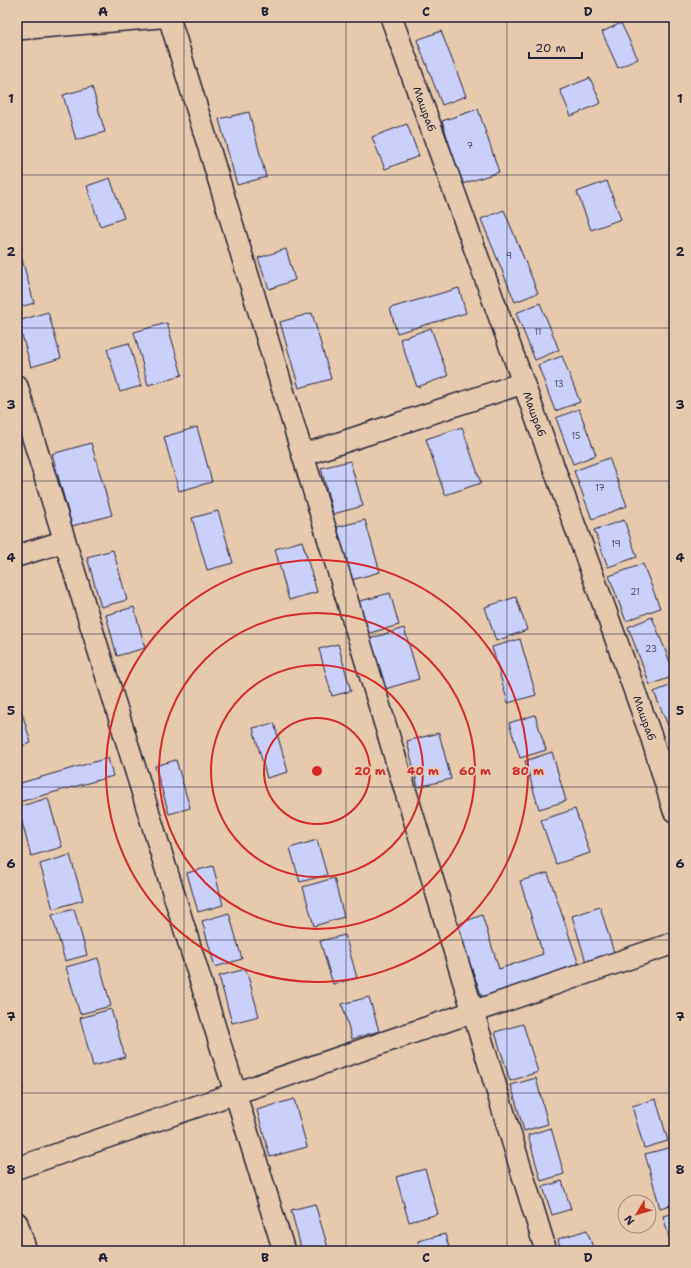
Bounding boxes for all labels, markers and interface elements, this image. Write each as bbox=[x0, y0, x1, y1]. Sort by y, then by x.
text: A bbox=[98, 3, 108, 20]
text: B bbox=[261, 3, 269, 20]
text: C bbox=[422, 3, 430, 20]
text: D bbox=[583, 3, 593, 20]
scale bar bbox=[529, 34, 582, 60]
text: 20 m bbox=[535, 40, 566, 56]
street label: Машраб bbox=[409, 84, 439, 134]
text: 1 bbox=[8, 90, 14, 107]
text: 1 bbox=[677, 90, 683, 107]
house number: 7 bbox=[467, 140, 473, 152]
text: 2 bbox=[6, 243, 16, 260]
text: 2 bbox=[675, 243, 685, 260]
house number: 9 bbox=[506, 250, 512, 262]
house number: 11 bbox=[534, 326, 542, 338]
house number: 13 bbox=[554, 378, 564, 390]
street label: Машраб bbox=[519, 389, 549, 439]
text: 3 bbox=[6, 396, 16, 413]
text: 3 bbox=[675, 396, 685, 413]
house number: 15 bbox=[571, 430, 581, 442]
house number: 17 bbox=[595, 482, 605, 494]
house number: 19 bbox=[611, 538, 621, 550]
text: 4 bbox=[6, 549, 16, 566]
text: 4 bbox=[675, 549, 685, 566]
house number: 21 bbox=[630, 586, 640, 598]
house number: 23 bbox=[645, 643, 657, 655]
street label: Машраб bbox=[629, 693, 659, 743]
text: 5 bbox=[7, 702, 15, 719]
text: 5 bbox=[676, 702, 684, 719]
text: 20 m bbox=[354, 763, 386, 779]
text: 40 m bbox=[407, 763, 439, 779]
text: 60 m bbox=[459, 763, 491, 779]
text: 80 m bbox=[512, 763, 544, 779]
centre of rings bbox=[310, 764, 324, 778]
text: 6 bbox=[6, 855, 16, 872]
text: 6 bbox=[675, 855, 685, 872]
text: 7 bbox=[6, 1008, 16, 1025]
text: 7 bbox=[675, 1008, 685, 1025]
text: 8 bbox=[6, 1161, 16, 1178]
text: 8 bbox=[675, 1161, 685, 1178]
north arrow bbox=[617, 1194, 657, 1234]
text: N bbox=[621, 1212, 638, 1228]
text: A bbox=[98, 1249, 108, 1266]
text: B bbox=[261, 1249, 269, 1266]
text: C bbox=[422, 1249, 430, 1266]
text: D bbox=[583, 1249, 593, 1266]

